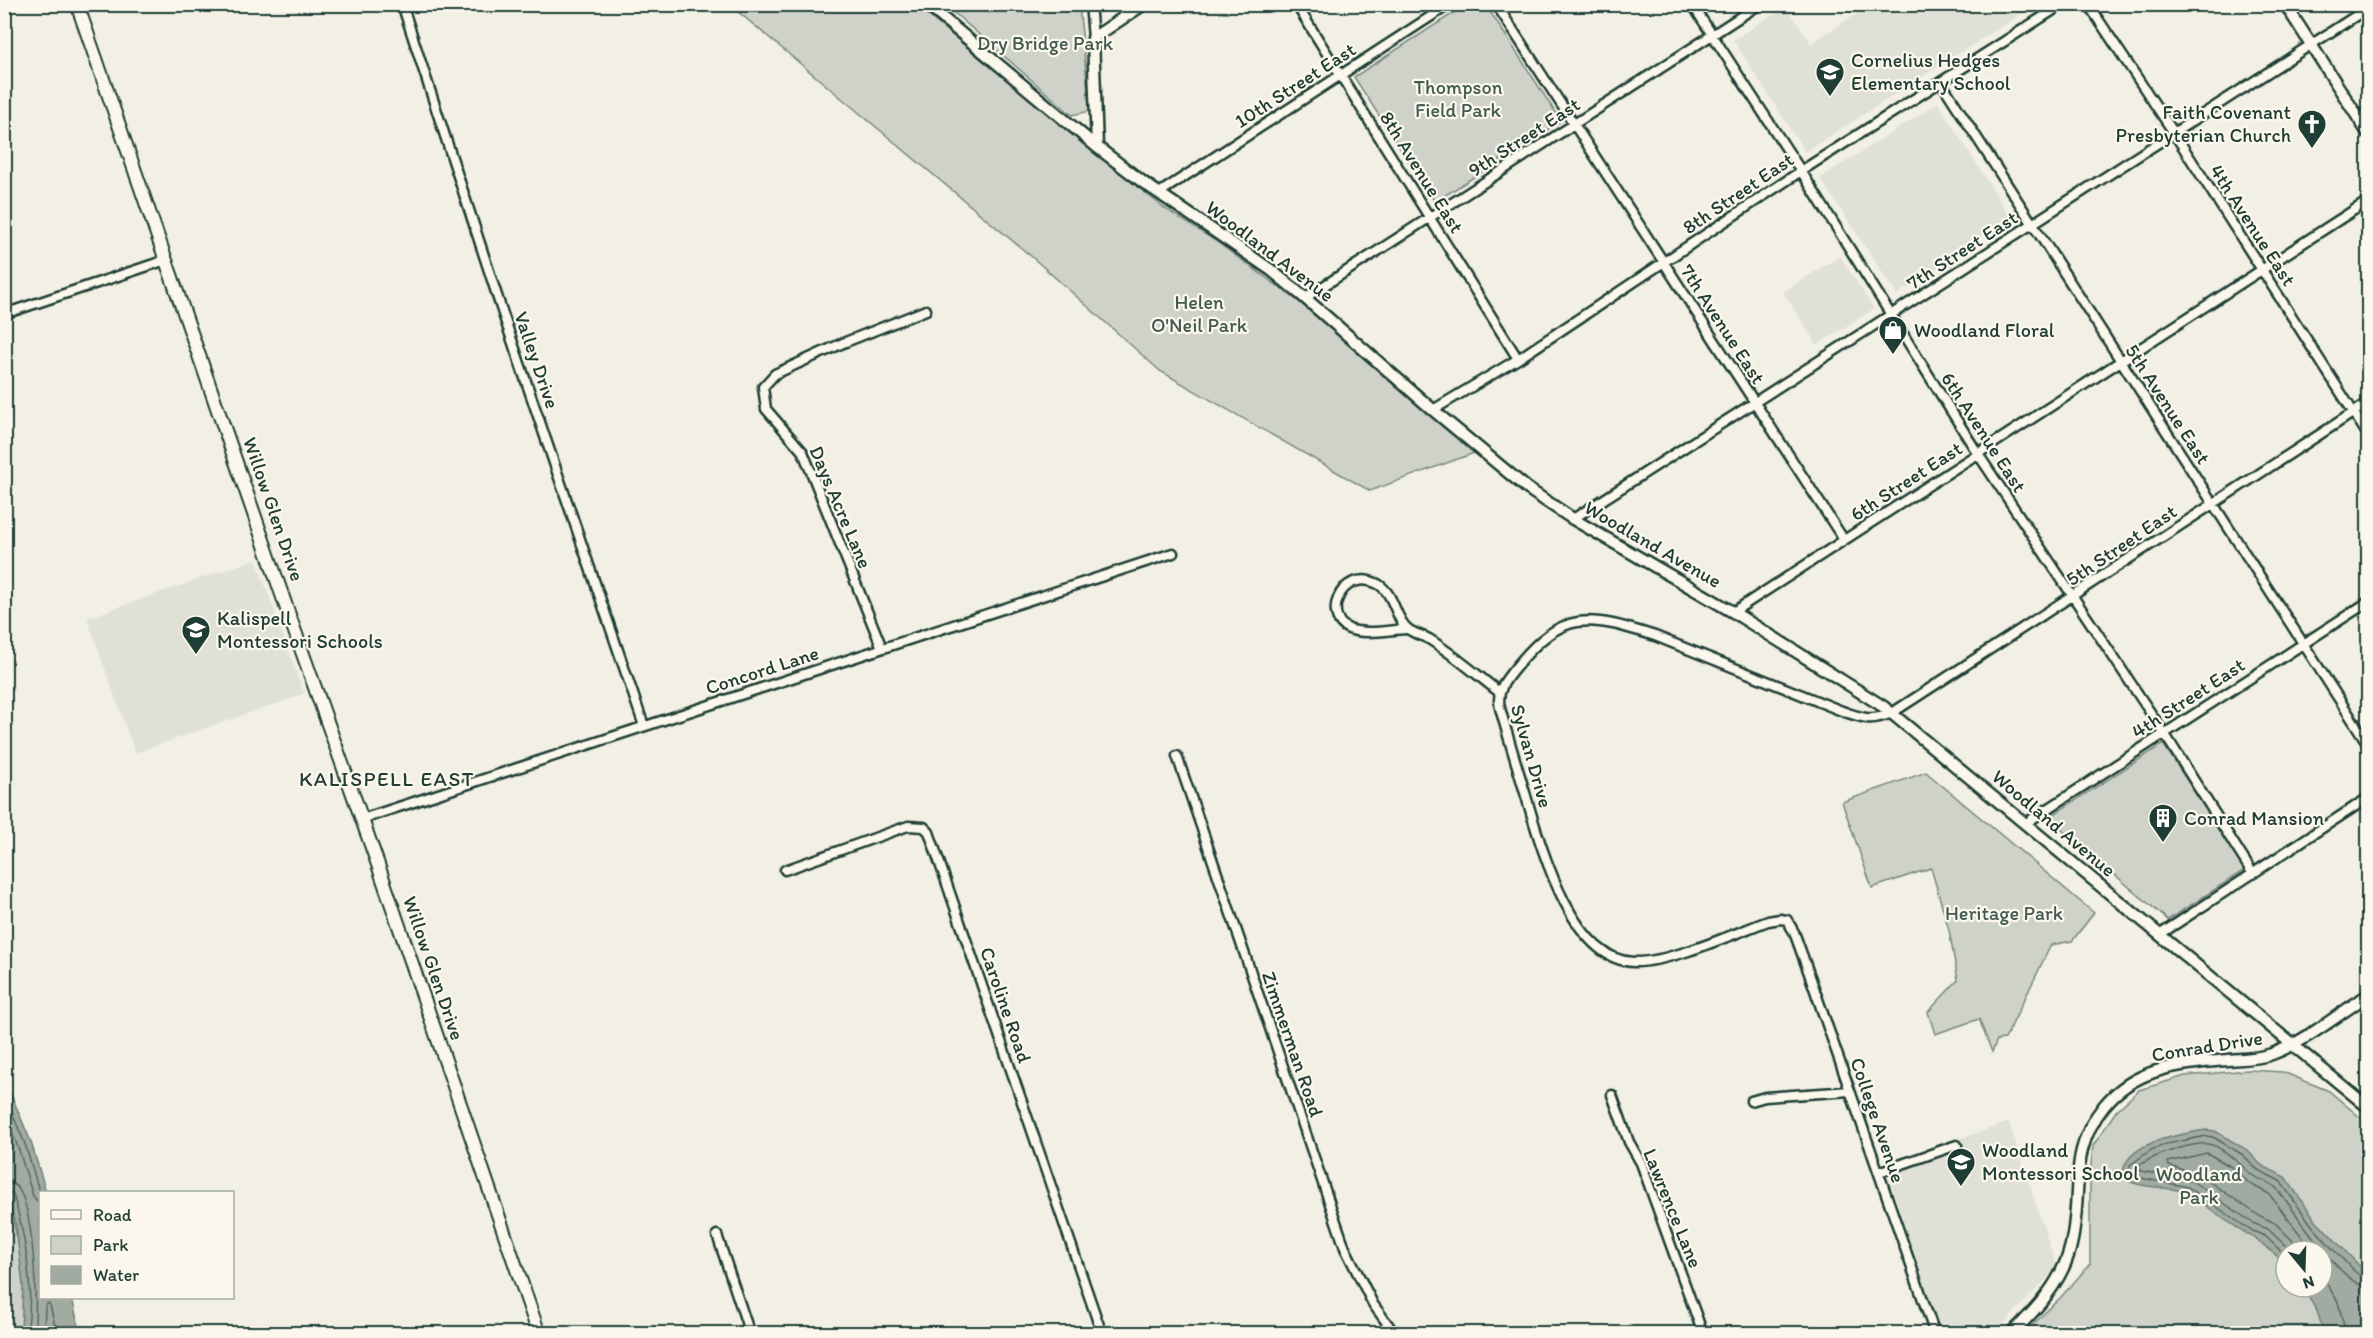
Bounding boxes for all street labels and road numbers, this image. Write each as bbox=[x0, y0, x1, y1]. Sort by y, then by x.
street label: 10th Street East bbox=[1230, 37, 1360, 133]
street label: 9th Street East bbox=[1464, 92, 1584, 182]
street label: 8th Avenue East bbox=[1375, 107, 1469, 237]
street label: 8th Street East bbox=[1678, 147, 1798, 239]
street label: 4th Avenue East bbox=[2205, 160, 2301, 290]
street label: Woodland Avenue bbox=[1201, 195, 1339, 307]
street label: 7th Street East bbox=[1902, 205, 2022, 295]
street label: 7th Avenue East bbox=[1675, 260, 1771, 388]
street label: Valley Drive bbox=[509, 308, 565, 412]
street label: 5th Avenue East bbox=[2120, 339, 2216, 469]
street label: 6th Avenue East bbox=[1936, 367, 2032, 497]
street label: Willow Glen Drive bbox=[238, 434, 310, 584]
street label: 6th Street East bbox=[1846, 436, 1966, 526]
street label: Days Acre Lane bbox=[804, 442, 878, 572]
street label: Woodland Avenue bbox=[1580, 495, 1726, 593]
street label: 5th Street East bbox=[2061, 499, 2181, 591]
street label: Concord Lane bbox=[702, 640, 822, 700]
street label: 4th Street East bbox=[2127, 653, 2249, 743]
street label: Sylvan Drive bbox=[1506, 702, 1558, 810]
street label: Woodland Avenue bbox=[1987, 764, 2121, 882]
street label: Willow Glen Drive bbox=[398, 893, 470, 1043]
street label: Caroline Road bbox=[975, 944, 1037, 1066]
street label: Zimmerman Road bbox=[1257, 968, 1329, 1120]
street label: Conrad Drive bbox=[2150, 1025, 2264, 1067]
street label: College Avenue bbox=[1845, 1054, 1911, 1186]
street label: Lawrence Lane bbox=[1638, 1145, 1708, 1271]

